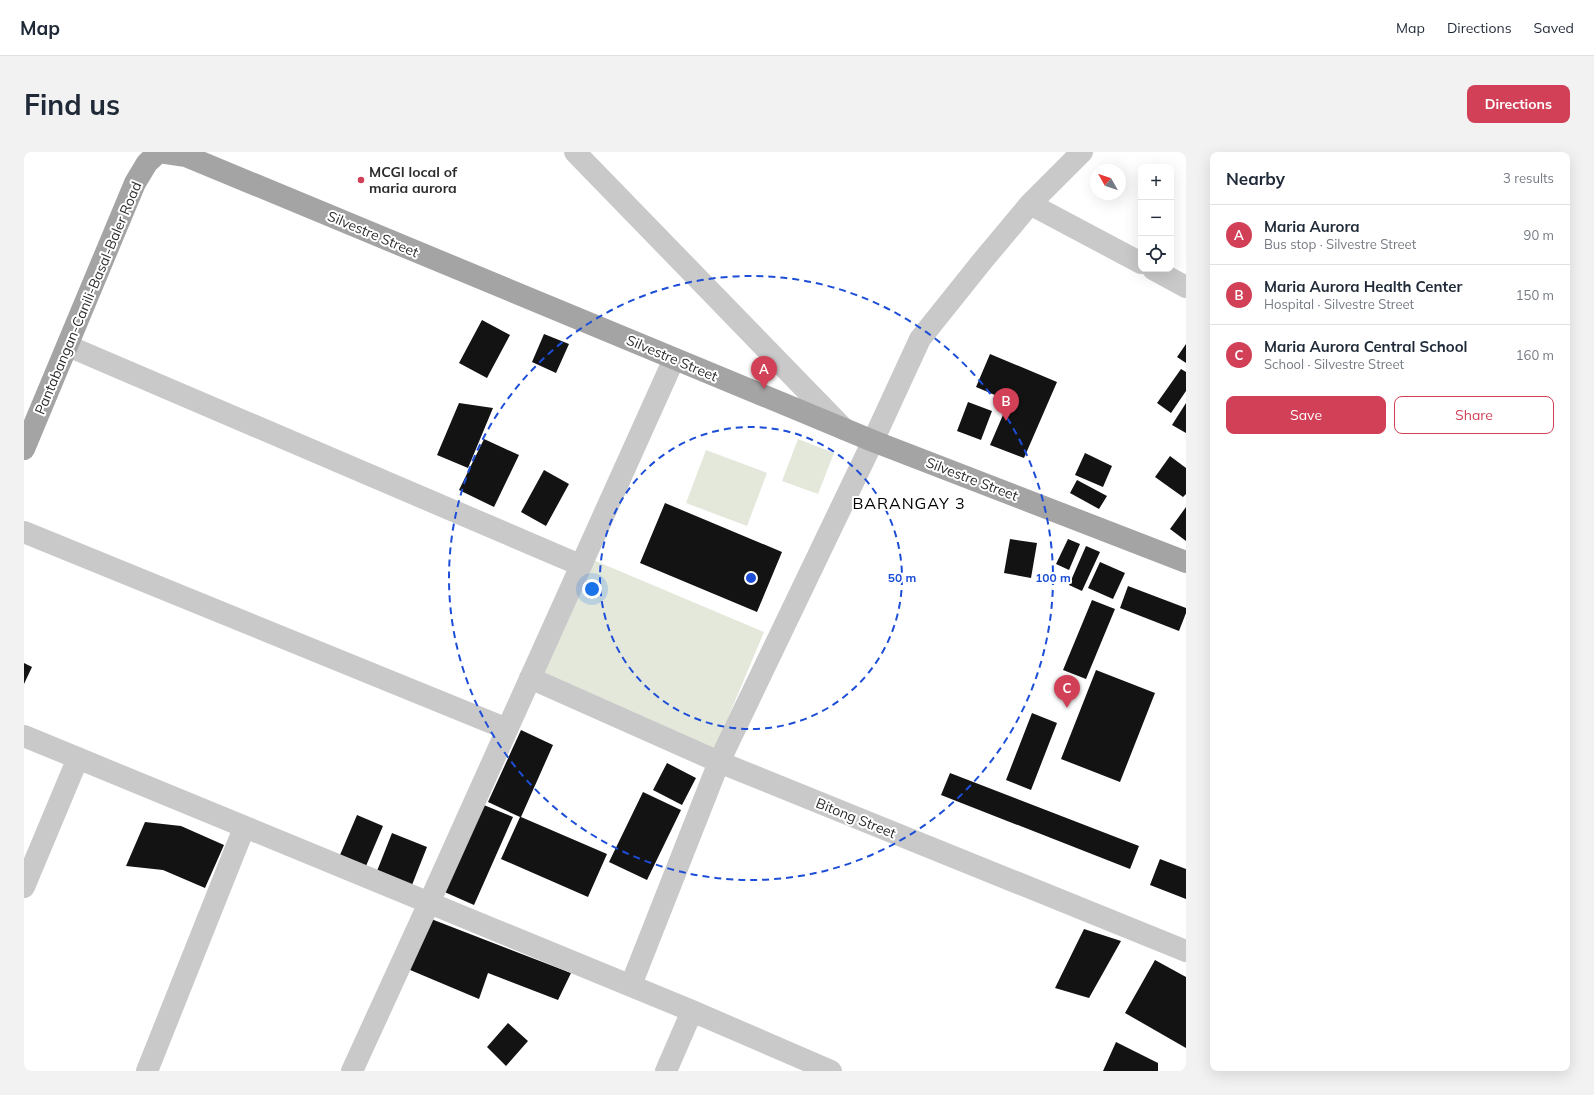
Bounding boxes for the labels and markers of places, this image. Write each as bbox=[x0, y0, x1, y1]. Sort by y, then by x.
place label: MCGI local of maria aurora bbox=[369, 163, 458, 197]
marker: MCGI local of maria aurora bbox=[356, 175, 366, 185]
pin: A bbox=[751, 356, 777, 389]
pin: B bbox=[993, 388, 1019, 421]
centre of rings bbox=[744, 571, 758, 585]
pin: C bbox=[1054, 675, 1080, 708]

